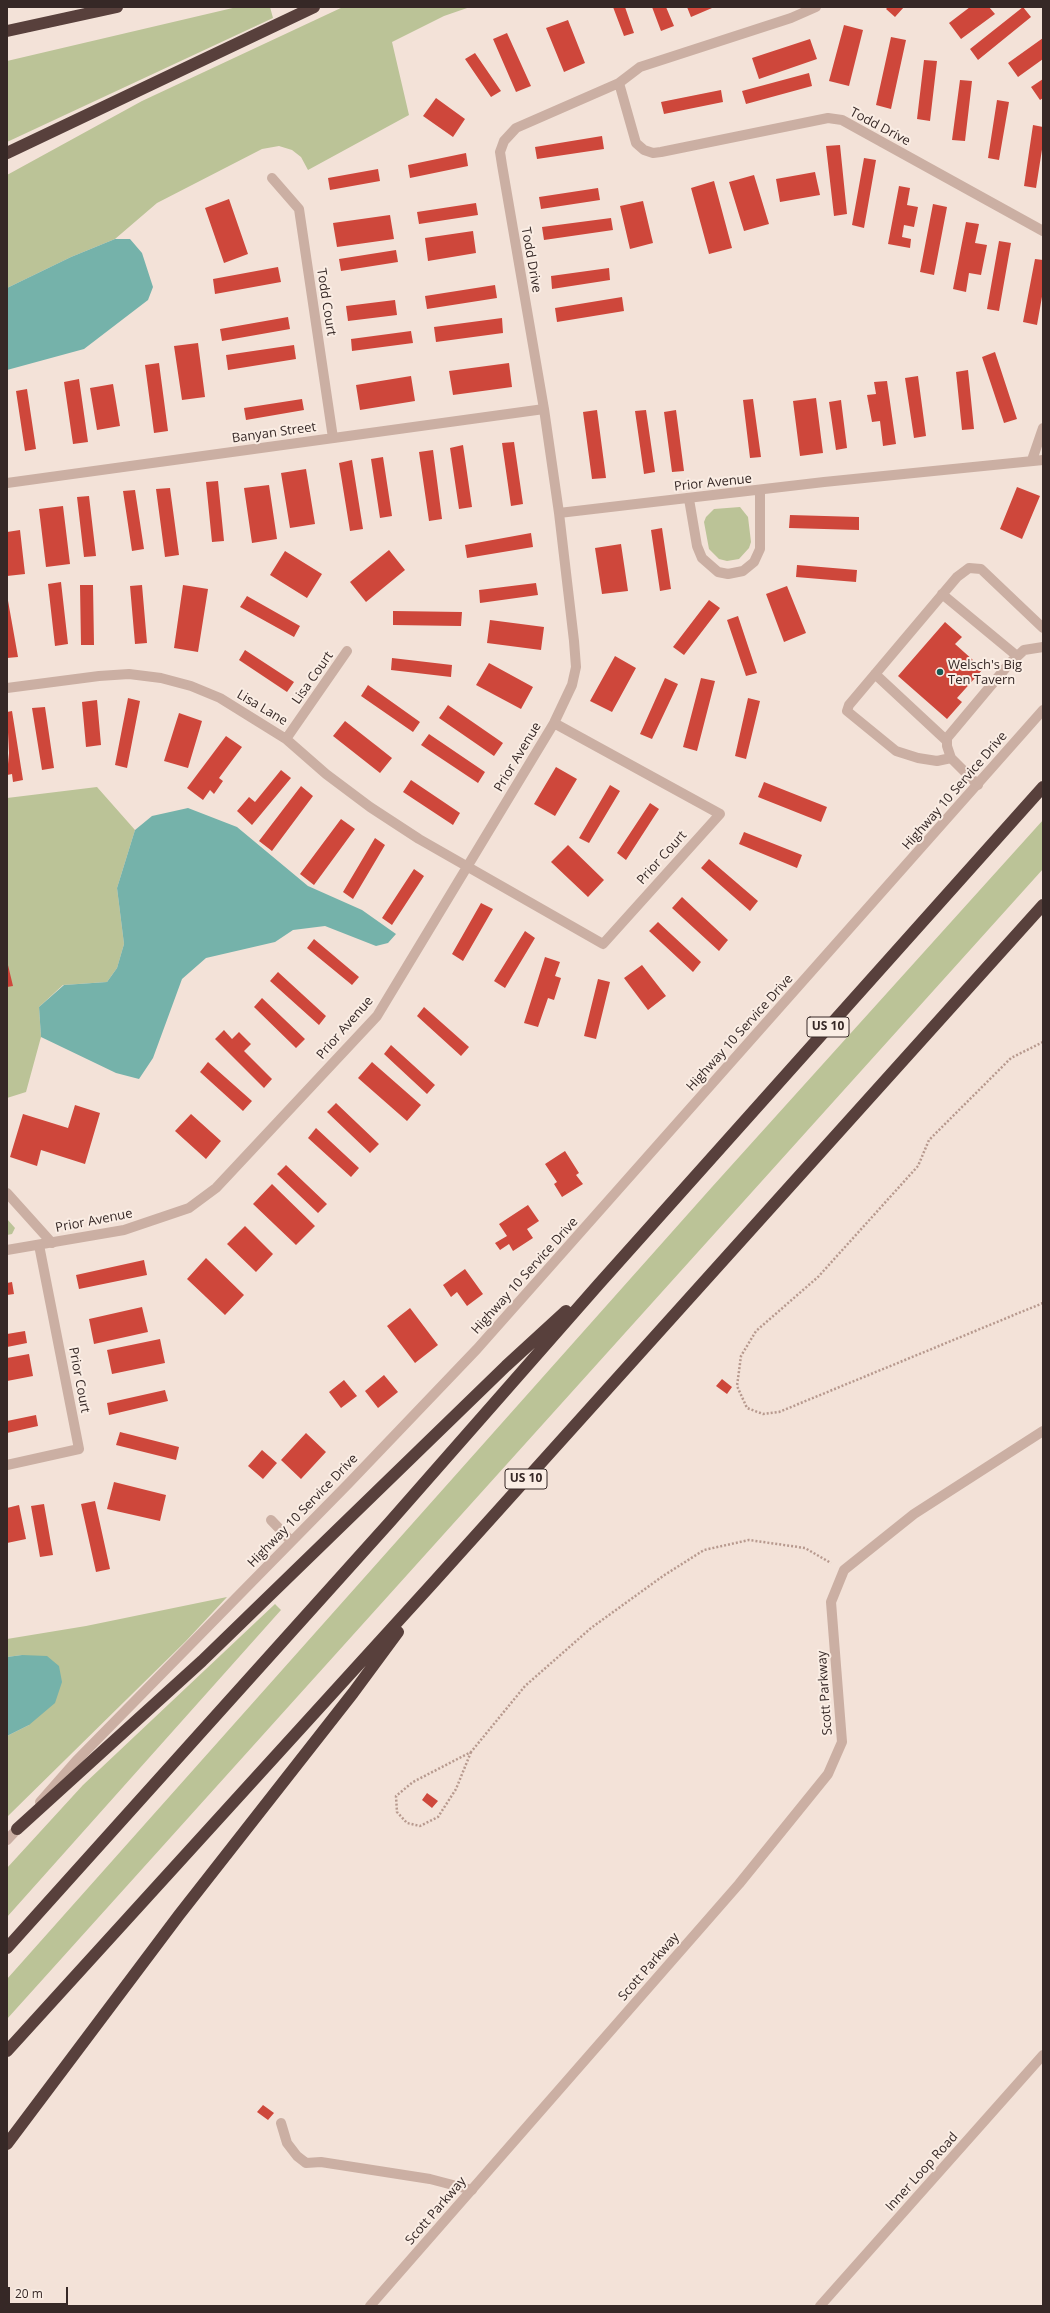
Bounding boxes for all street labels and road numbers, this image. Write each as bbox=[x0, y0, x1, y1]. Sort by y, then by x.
street label: Todd Drive bbox=[847, 105, 913, 149]
street label: Todd Drive bbox=[518, 226, 544, 294]
street label: Todd Court bbox=[313, 267, 339, 337]
street label: Banyan Street bbox=[231, 419, 317, 447]
street label: Prior Avenue bbox=[673, 471, 753, 495]
street label: Lisa Court bbox=[289, 649, 337, 707]
street label: Lisa Lane bbox=[234, 687, 290, 729]
street label: Prior Avenue bbox=[491, 719, 545, 795]
street label: Highway 10 Service Drive bbox=[899, 729, 1011, 853]
street label: Prior Court bbox=[634, 828, 690, 888]
street label: Highway 10 Service Drive bbox=[683, 971, 797, 1095]
street label: Prior Avenue bbox=[313, 993, 377, 1063]
road number: US 10 bbox=[807, 1017, 849, 1037]
street label: Prior Avenue bbox=[54, 1206, 134, 1236]
street label: Highway 10 Service Drive bbox=[468, 1214, 582, 1338]
street label: Prior Court bbox=[65, 1346, 93, 1414]
street label: Highway 10 Service Drive bbox=[245, 1451, 361, 1571]
road number: US 10 bbox=[505, 1469, 547, 1489]
street label: Scott Parkway bbox=[814, 1650, 836, 1736]
street label: Scott Parkway bbox=[615, 1930, 683, 2004]
street label: Inner Loop Road bbox=[883, 2129, 961, 2215]
street label: Scott Parkway bbox=[402, 2174, 470, 2248]

